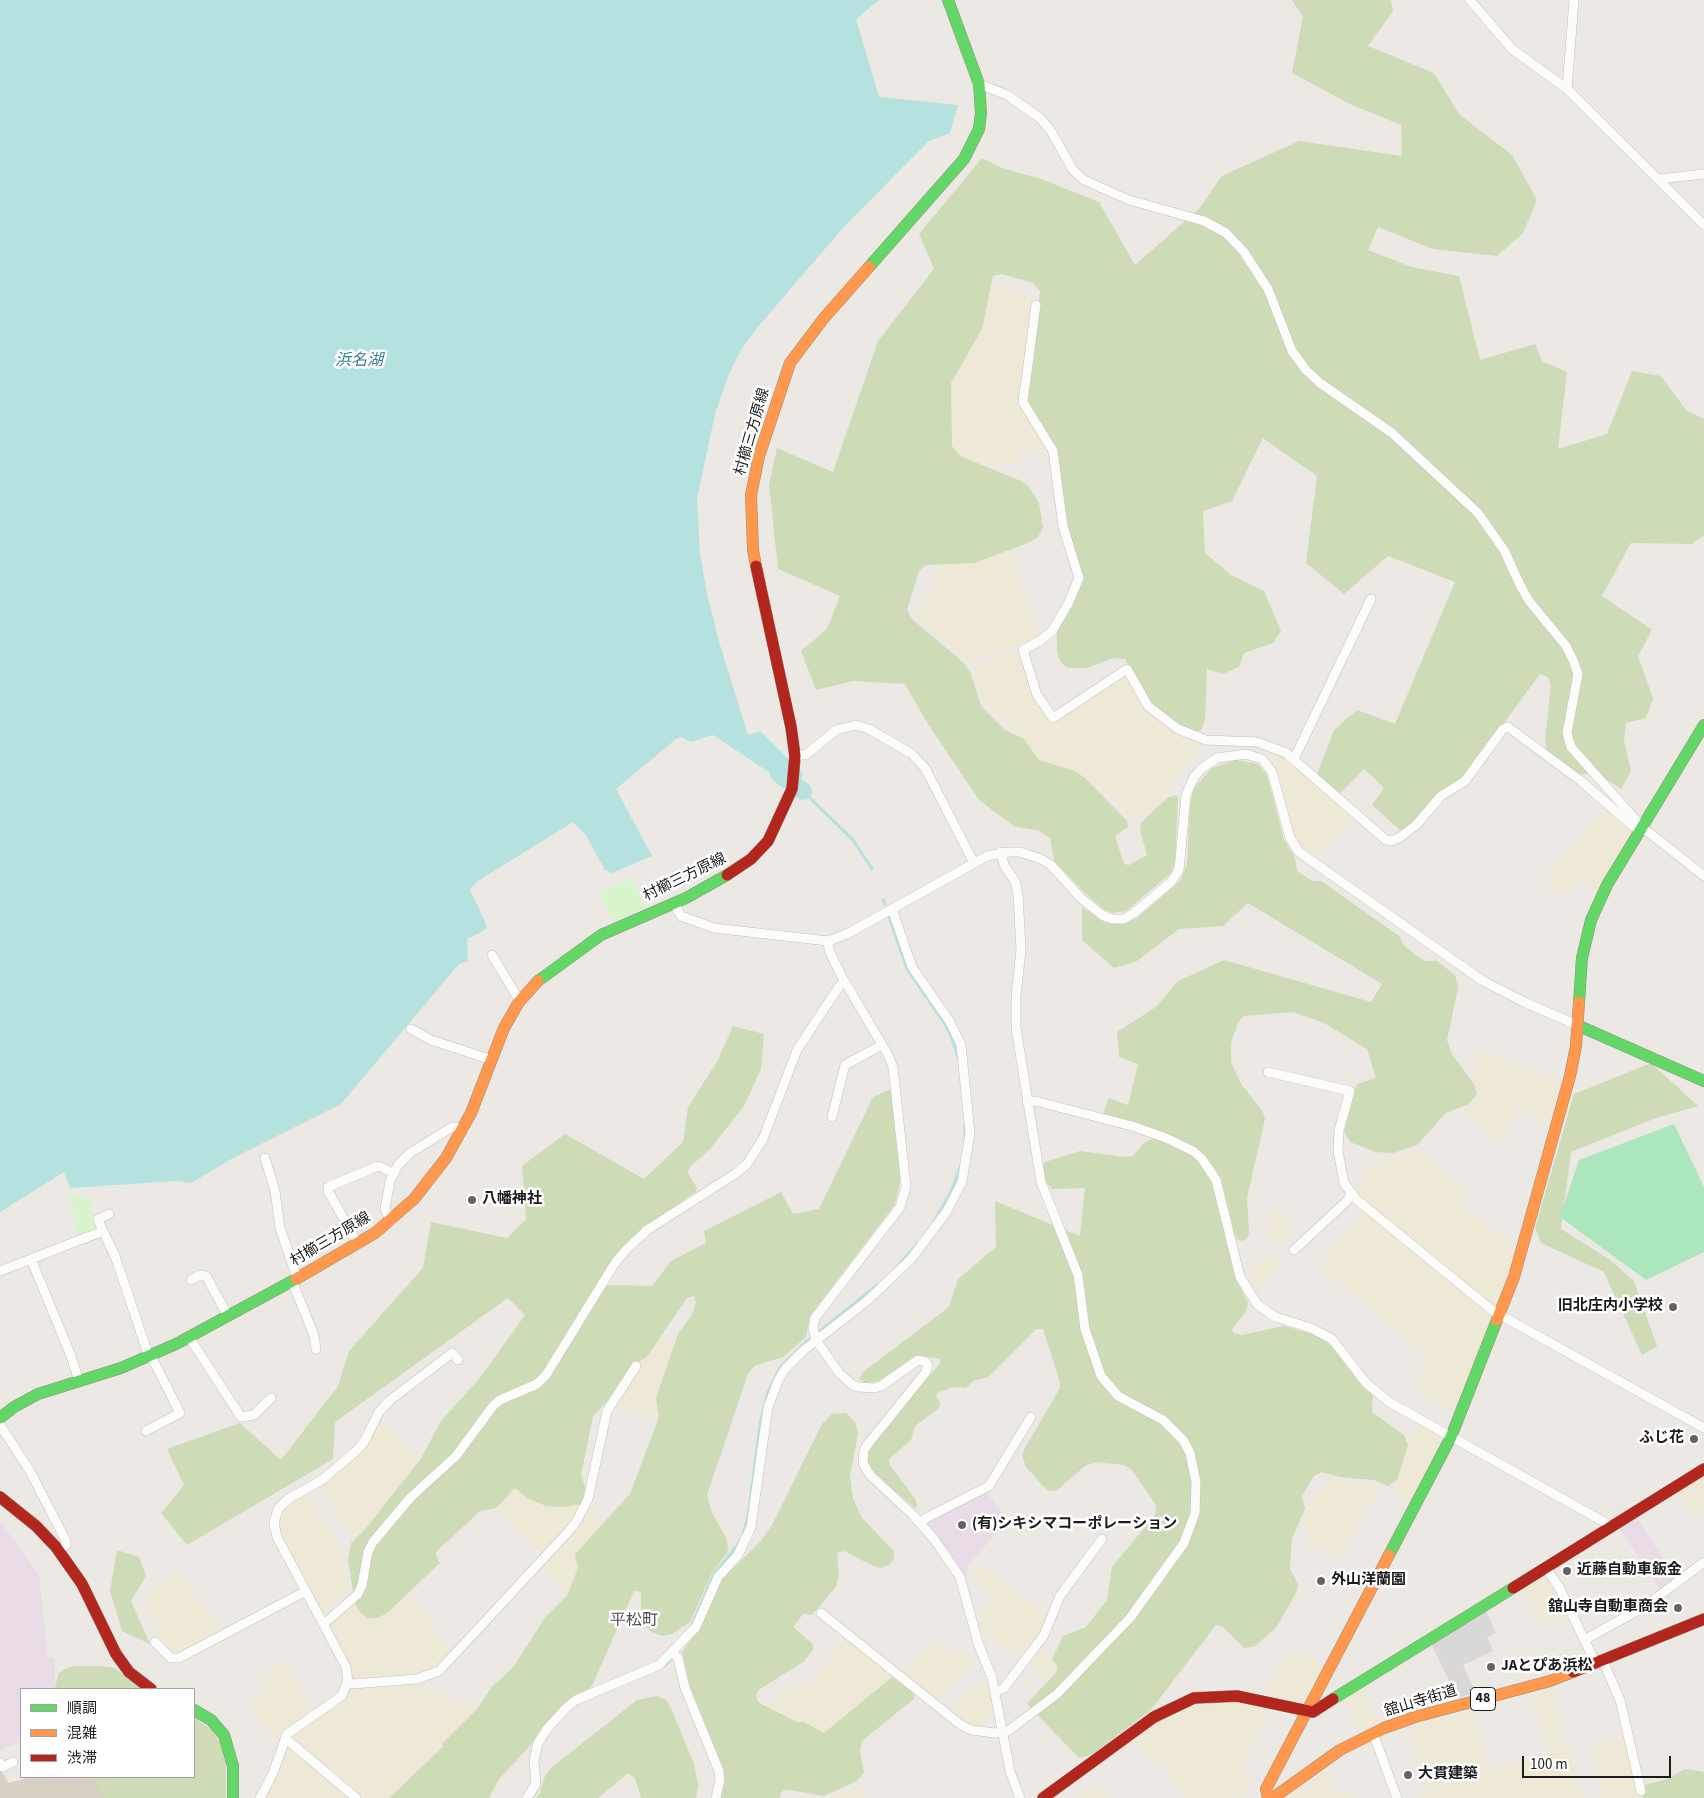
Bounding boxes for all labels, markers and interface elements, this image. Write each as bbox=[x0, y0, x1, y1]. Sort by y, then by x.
water label: 浜名湖 bbox=[335, 351, 383, 371]
street label: 村櫛三方原線 bbox=[732, 386, 774, 478]
street label: 村櫛三方原線 bbox=[641, 850, 729, 906]
place label: 八幡神社 bbox=[482, 1191, 542, 1209]
marker: 八幡神社 bbox=[466, 1194, 478, 1206]
street label: 村櫛三方原線 bbox=[288, 1209, 374, 1271]
place label: 旧北庄内小学校 bbox=[1558, 1298, 1663, 1316]
marker: 旧北庄内小学校 bbox=[1667, 1301, 1679, 1313]
place label: ふじ花 bbox=[1639, 1430, 1684, 1448]
marker: ふじ花 bbox=[1688, 1433, 1700, 1445]
place label: (有)シキシマコーポレーション bbox=[972, 1516, 1177, 1534]
marker: (有)シキシマコーポレーション bbox=[956, 1519, 968, 1531]
place label: 近藤自動車鈑金 bbox=[1577, 1562, 1682, 1580]
marker: 近藤自動車鈑金 bbox=[1561, 1565, 1573, 1577]
place label: 外山洋蘭園 bbox=[1331, 1572, 1406, 1590]
marker: 外山洋蘭園 bbox=[1315, 1575, 1327, 1587]
place label: 舘山寺自動車商会 bbox=[1548, 1599, 1668, 1617]
marker: 舘山寺自動車商会 bbox=[1672, 1602, 1684, 1614]
district label: 平松町 bbox=[610, 1611, 658, 1631]
place label: JAとぴあ浜松 bbox=[1501, 1658, 1592, 1676]
marker: JAとぴあ浜松 bbox=[1485, 1661, 1497, 1673]
street label: 舘山寺街道 bbox=[1383, 1682, 1459, 1722]
legend bbox=[20, 1688, 195, 1778]
road number: 48 bbox=[1470, 1688, 1496, 1710]
text: 順調 bbox=[67, 1698, 97, 1719]
text: 混雑 bbox=[67, 1723, 97, 1744]
scale bar bbox=[1524, 1746, 1673, 1778]
text: 渋滞 bbox=[67, 1748, 97, 1769]
text: 100 m bbox=[1530, 1754, 1568, 1775]
place label: 大貫建築 bbox=[1418, 1766, 1478, 1784]
marker: 大貫建築 bbox=[1402, 1769, 1414, 1781]

